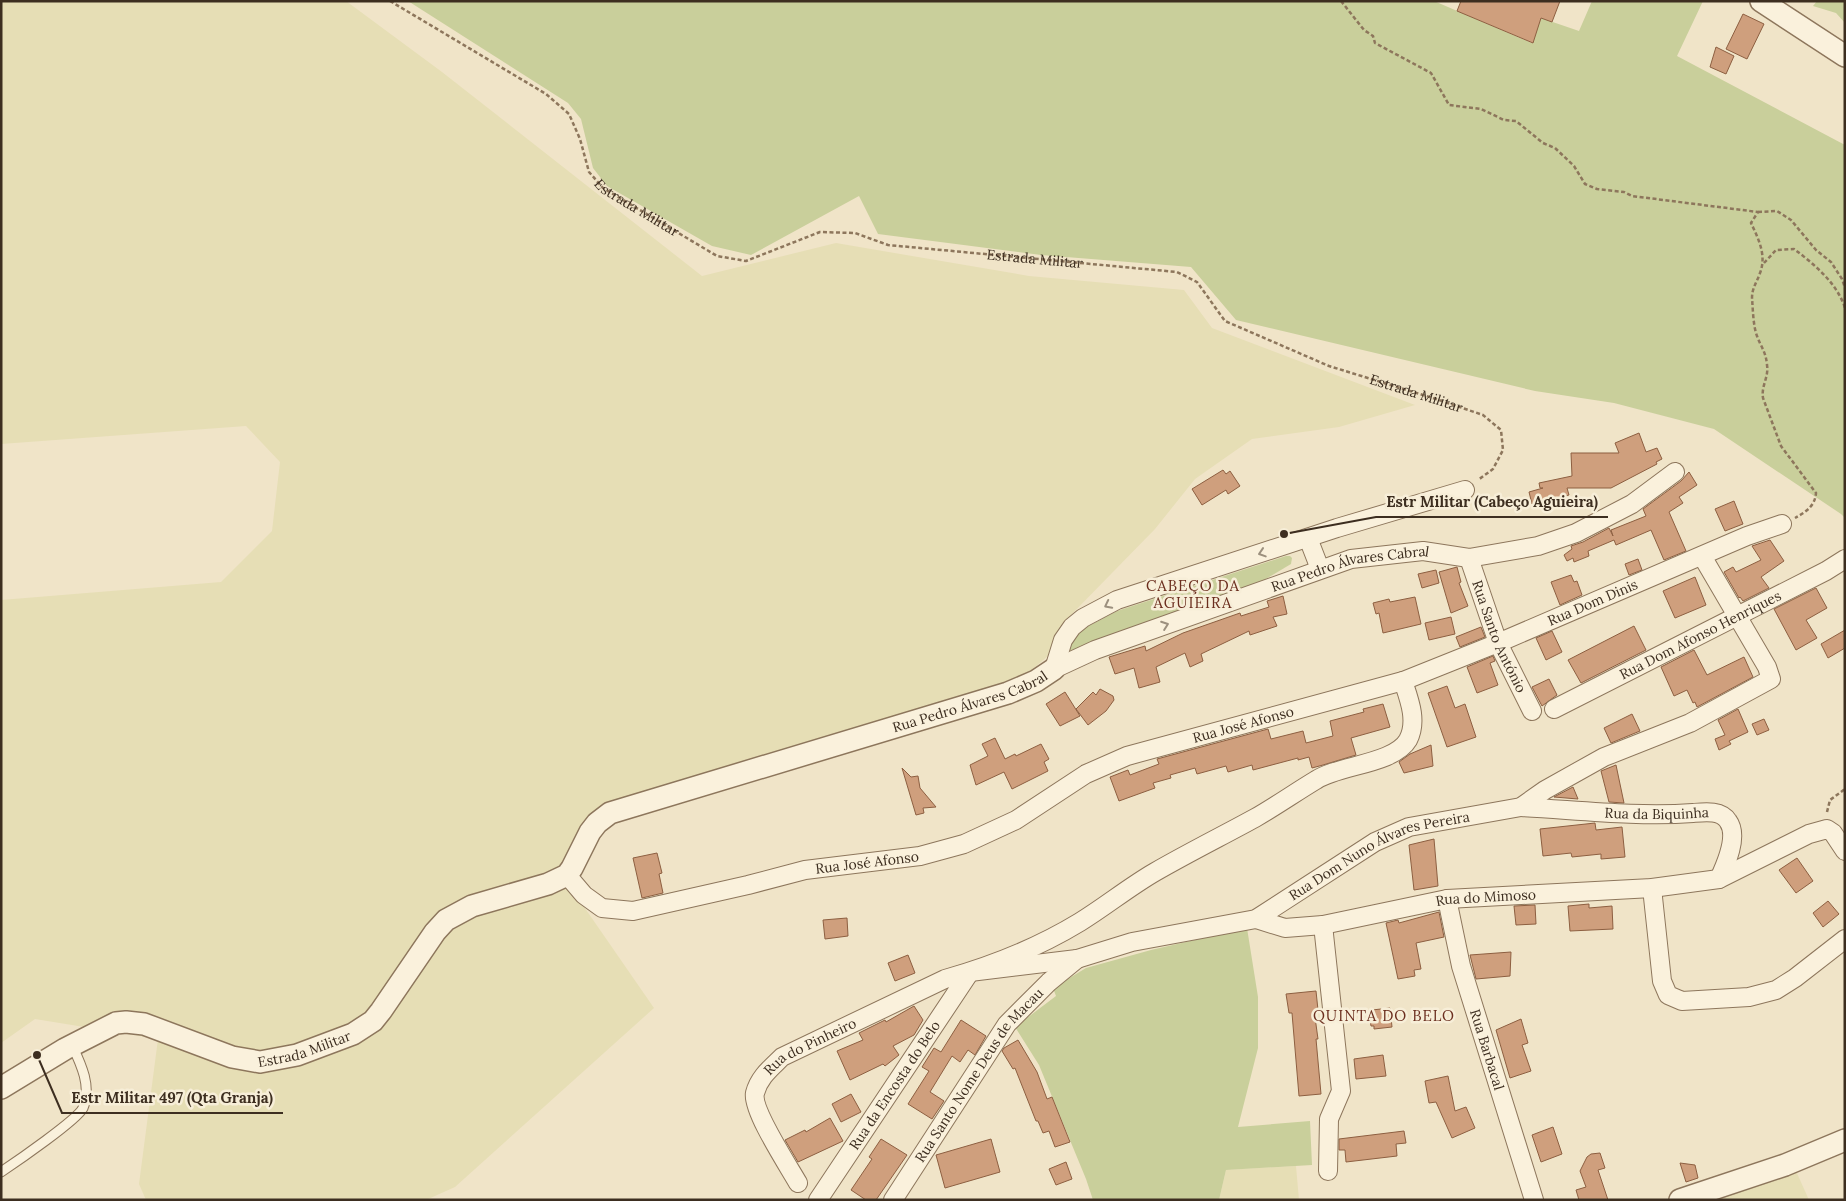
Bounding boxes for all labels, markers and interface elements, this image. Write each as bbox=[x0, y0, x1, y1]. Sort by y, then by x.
street label: Estrada Militar bbox=[590, 175, 683, 241]
street label: Estrada Militar bbox=[986, 245, 1084, 272]
street label: Estrada Militar bbox=[1368, 370, 1465, 416]
callout: Estr Militar (Cabeço Aguieira) bbox=[1376, 487, 1608, 517]
text: Estr Militar (Cabeço Aguieira) bbox=[1386, 492, 1598, 512]
street label: Rua Pedro Álvares Cabral bbox=[1269, 542, 1431, 596]
one-way arrow bbox=[1258, 547, 1267, 557]
street label: Rua Dom Dinis bbox=[1545, 575, 1640, 630]
district label: CABEÇO DA AGUIEIRA bbox=[1146, 576, 1240, 612]
street label: Rua Santo António bbox=[1468, 578, 1530, 696]
street label: Rua Dom Afonso Henriques bbox=[1617, 586, 1784, 683]
one-way arrow bbox=[1104, 599, 1113, 609]
one-way arrow bbox=[1160, 621, 1168, 631]
street label: Rua Pedro Álvares Cabral bbox=[890, 667, 1051, 736]
street label: Rua José Afonso bbox=[1191, 702, 1296, 747]
street label: Rua da Biquinha bbox=[1604, 803, 1709, 823]
street label: Rua Dom Nuno Álvares Pereira bbox=[1285, 807, 1471, 904]
street label: Rua José Afonso bbox=[814, 847, 920, 878]
street label: Rua do Mimoso bbox=[1434, 885, 1536, 910]
street label: Rua Santo Nome Deus de Macau bbox=[911, 984, 1047, 1166]
district label: QUINTA DO BELO bbox=[1313, 1006, 1455, 1025]
street label: Rua Barbacal bbox=[1466, 1007, 1508, 1092]
street label: Rua do Pinheiro bbox=[760, 1014, 859, 1079]
street label: Rua da Encosta do Belo bbox=[845, 1017, 944, 1153]
street label: Estrada Militar bbox=[256, 1027, 353, 1071]
callout: Estr Militar 497 (Qta Granja) bbox=[62, 1083, 283, 1113]
text: Estr Militar 497 (Qta Granja) bbox=[71, 1088, 273, 1108]

